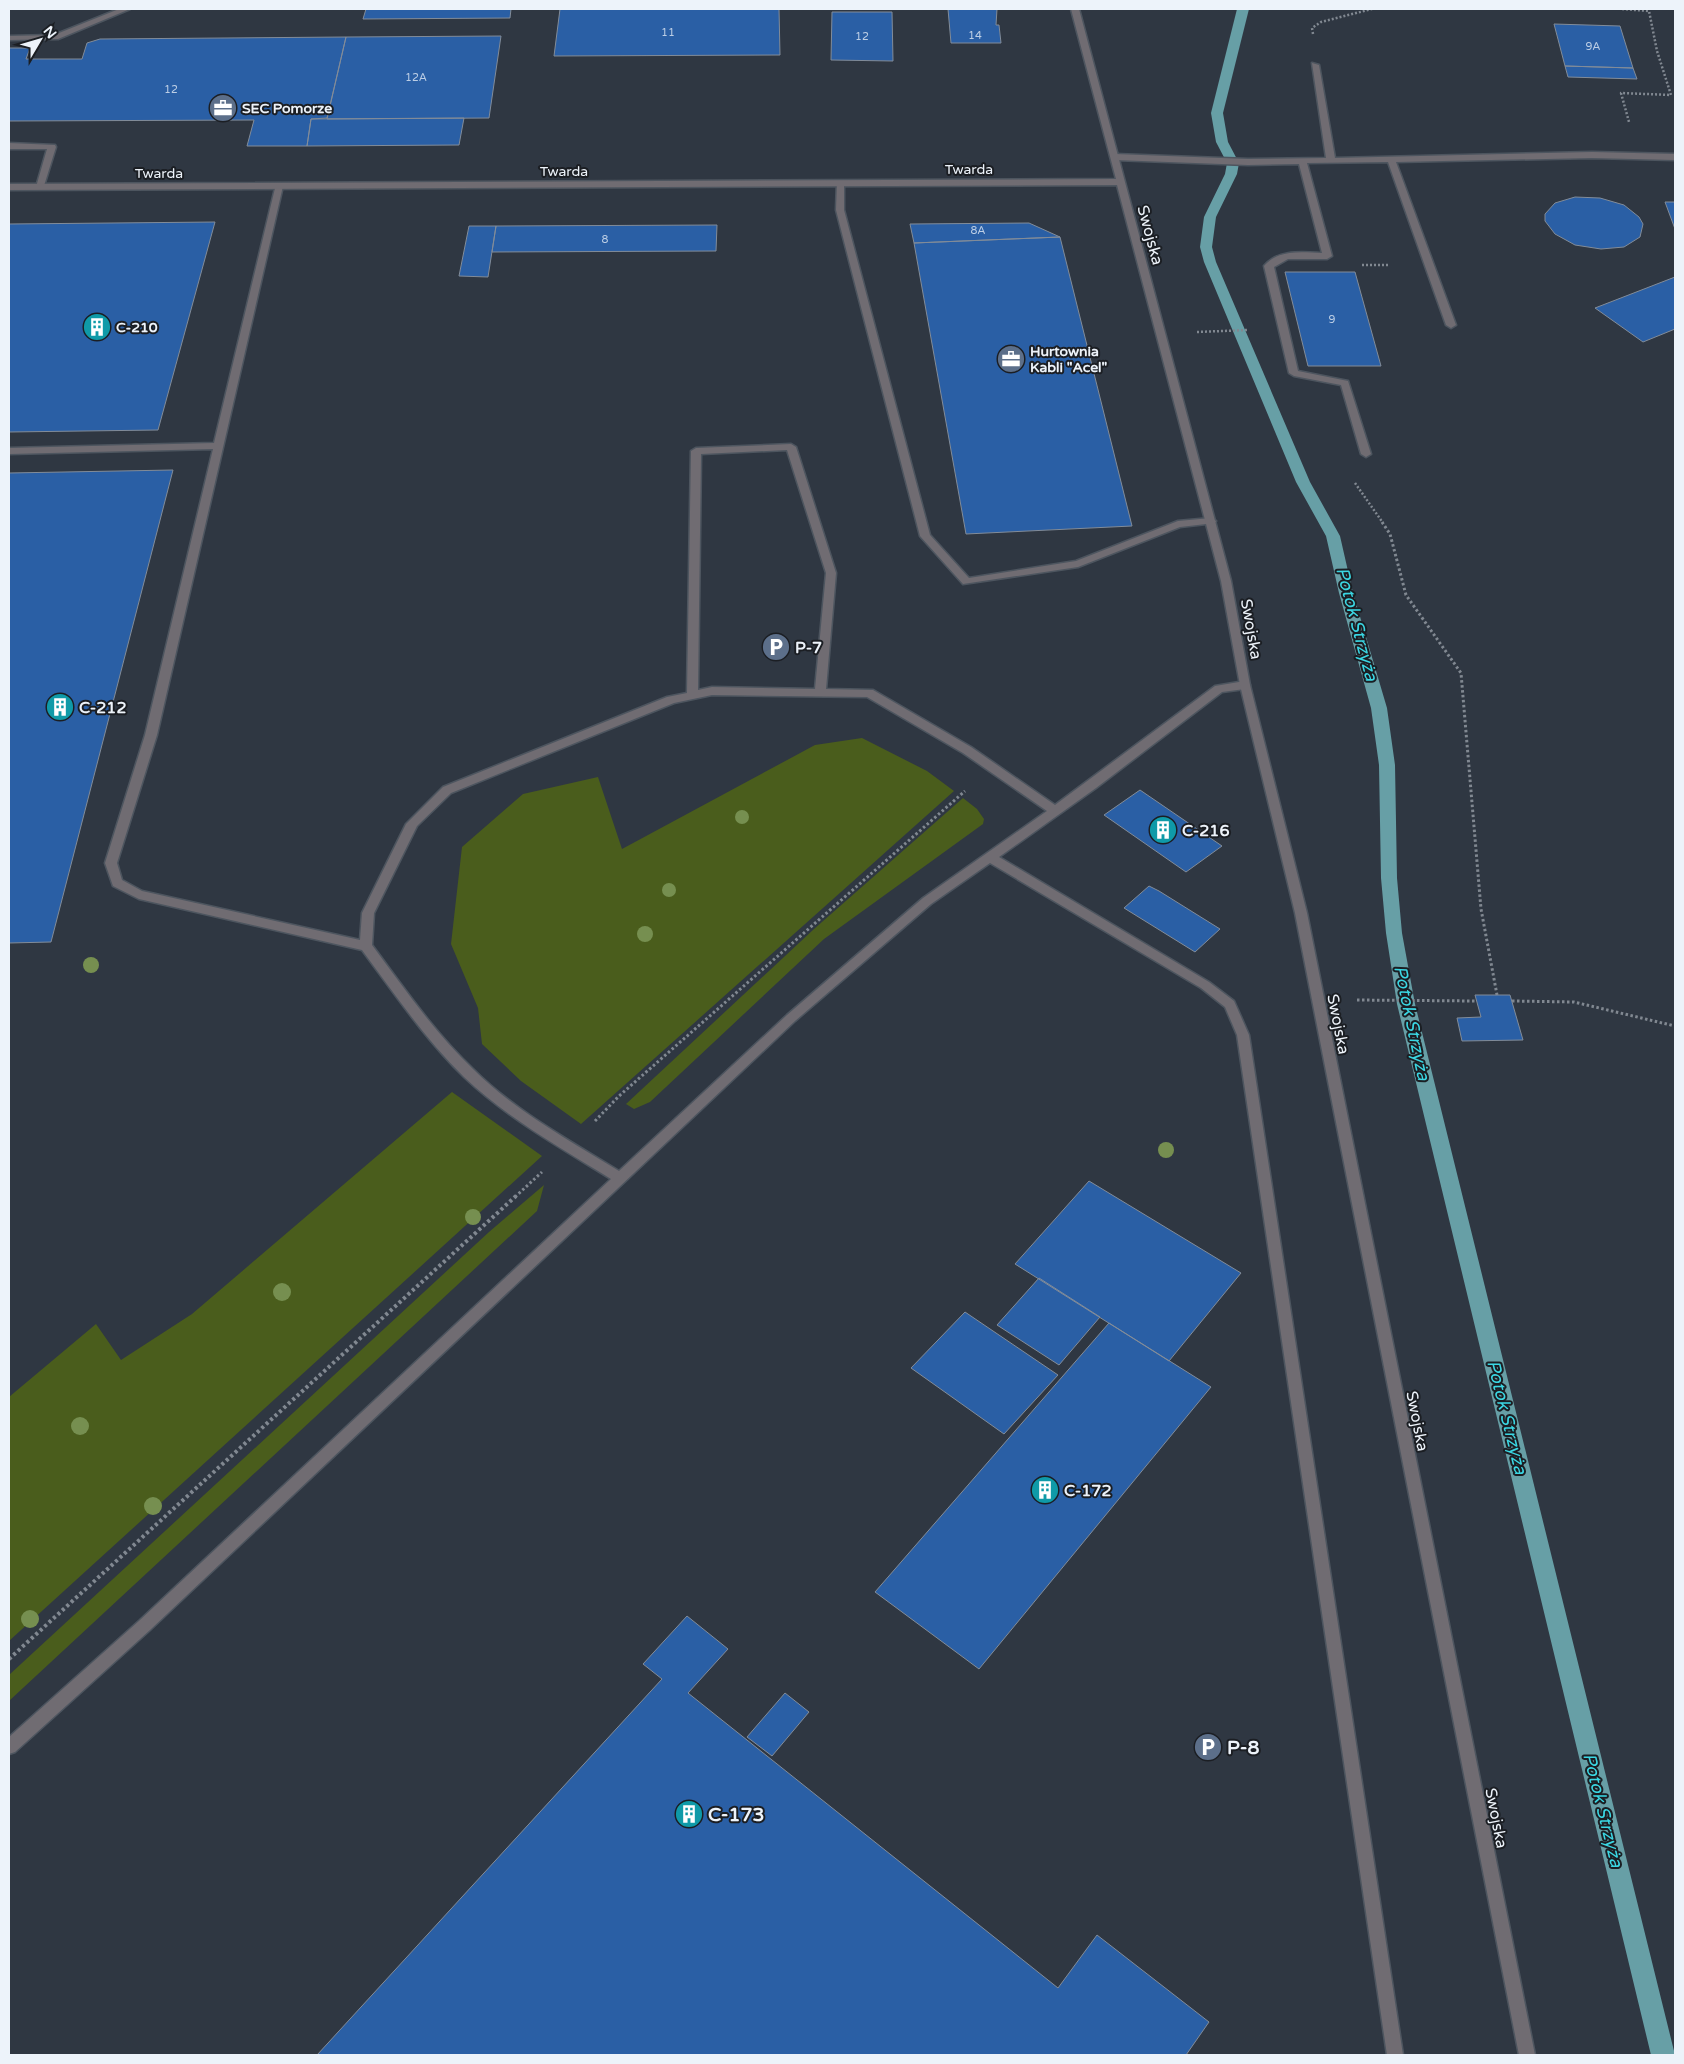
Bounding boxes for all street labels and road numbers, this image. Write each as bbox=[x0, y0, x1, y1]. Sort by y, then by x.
street label: Twarda bbox=[945, 161, 993, 178]
street label: Twarda bbox=[540, 163, 588, 180]
street label: Twarda bbox=[135, 165, 183, 182]
street label: Swojska bbox=[1132, 203, 1168, 267]
street label: Swojska bbox=[1236, 597, 1266, 661]
street label: Swojska bbox=[1322, 992, 1354, 1056]
street label: Swojska bbox=[1401, 1389, 1433, 1453]
street label: Swojska bbox=[1480, 1786, 1512, 1850]

